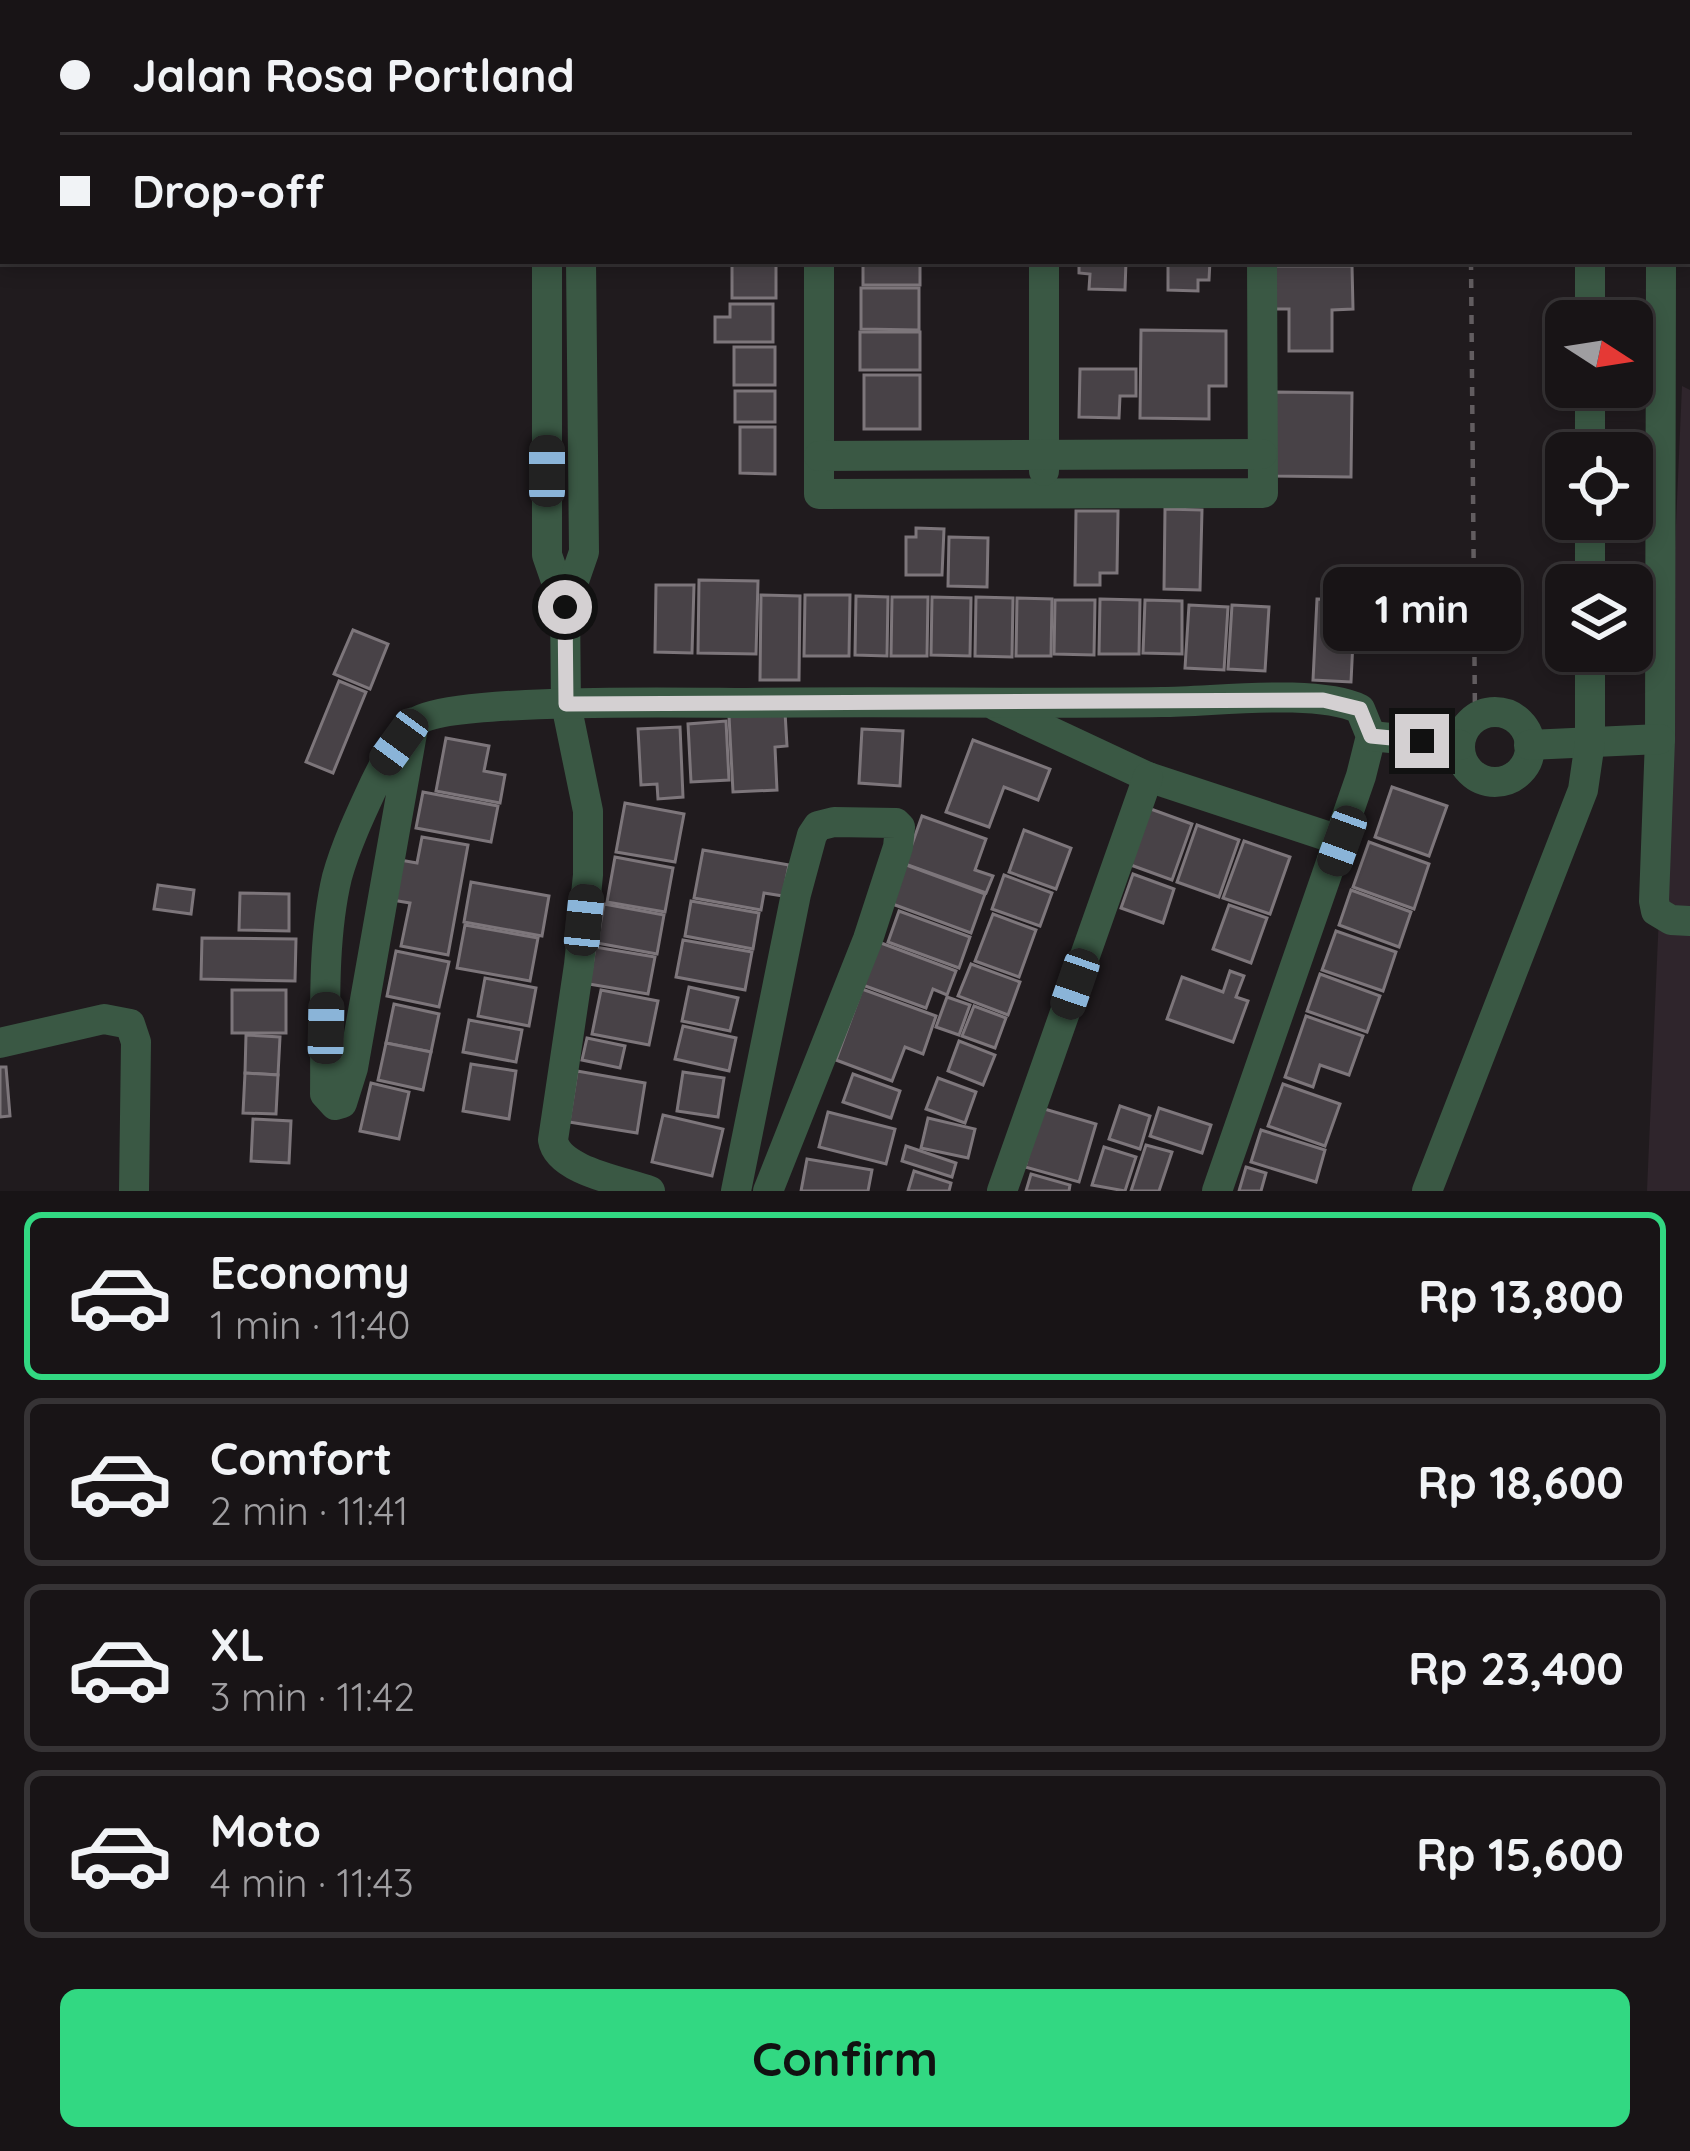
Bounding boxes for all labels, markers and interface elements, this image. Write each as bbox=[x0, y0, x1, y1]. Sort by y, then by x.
text: Jalan Rosa Portland bbox=[132, 47, 575, 103]
text: Drop-off bbox=[132, 163, 324, 219]
north arrow bbox=[1545, 300, 1653, 408]
map controls bbox=[1545, 300, 1653, 672]
button: locate bbox=[1545, 432, 1653, 540]
car bbox=[529, 435, 565, 507]
button: layers bbox=[1545, 564, 1653, 672]
callout: 1 min bbox=[1323, 567, 1521, 651]
route start bbox=[538, 580, 592, 634]
text: 1 min bbox=[1375, 584, 1469, 633]
car bbox=[363, 702, 435, 782]
route end bbox=[1395, 714, 1449, 768]
car bbox=[1313, 801, 1371, 881]
car bbox=[562, 882, 606, 958]
car bbox=[1046, 944, 1104, 1024]
car bbox=[307, 992, 345, 1064]
icon: car bbox=[66, 1242, 174, 1350]
text: Economy bbox=[210, 1244, 410, 1300]
text: Rp 13,800 bbox=[1418, 1268, 1624, 1324]
text: 1 min · 11:40 bbox=[210, 1300, 410, 1349]
icon: car bbox=[66, 1428, 174, 1536]
text: Comfort bbox=[210, 1430, 392, 1486]
text: Rp 18,600 bbox=[1418, 1454, 1624, 1510]
text: 2 min · 11:41 bbox=[210, 1486, 408, 1535]
icon: car bbox=[66, 1614, 174, 1722]
text: XL bbox=[210, 1616, 265, 1672]
text: Rp 23,400 bbox=[1408, 1640, 1624, 1696]
text: 3 min · 11:42 bbox=[210, 1672, 415, 1721]
icon: car bbox=[66, 1800, 174, 1908]
text: Moto bbox=[210, 1802, 321, 1858]
text: Rp 15,600 bbox=[1416, 1826, 1624, 1882]
text: 4 min · 11:43 bbox=[210, 1858, 414, 1907]
button: Confirm bbox=[60, 1989, 1630, 2127]

